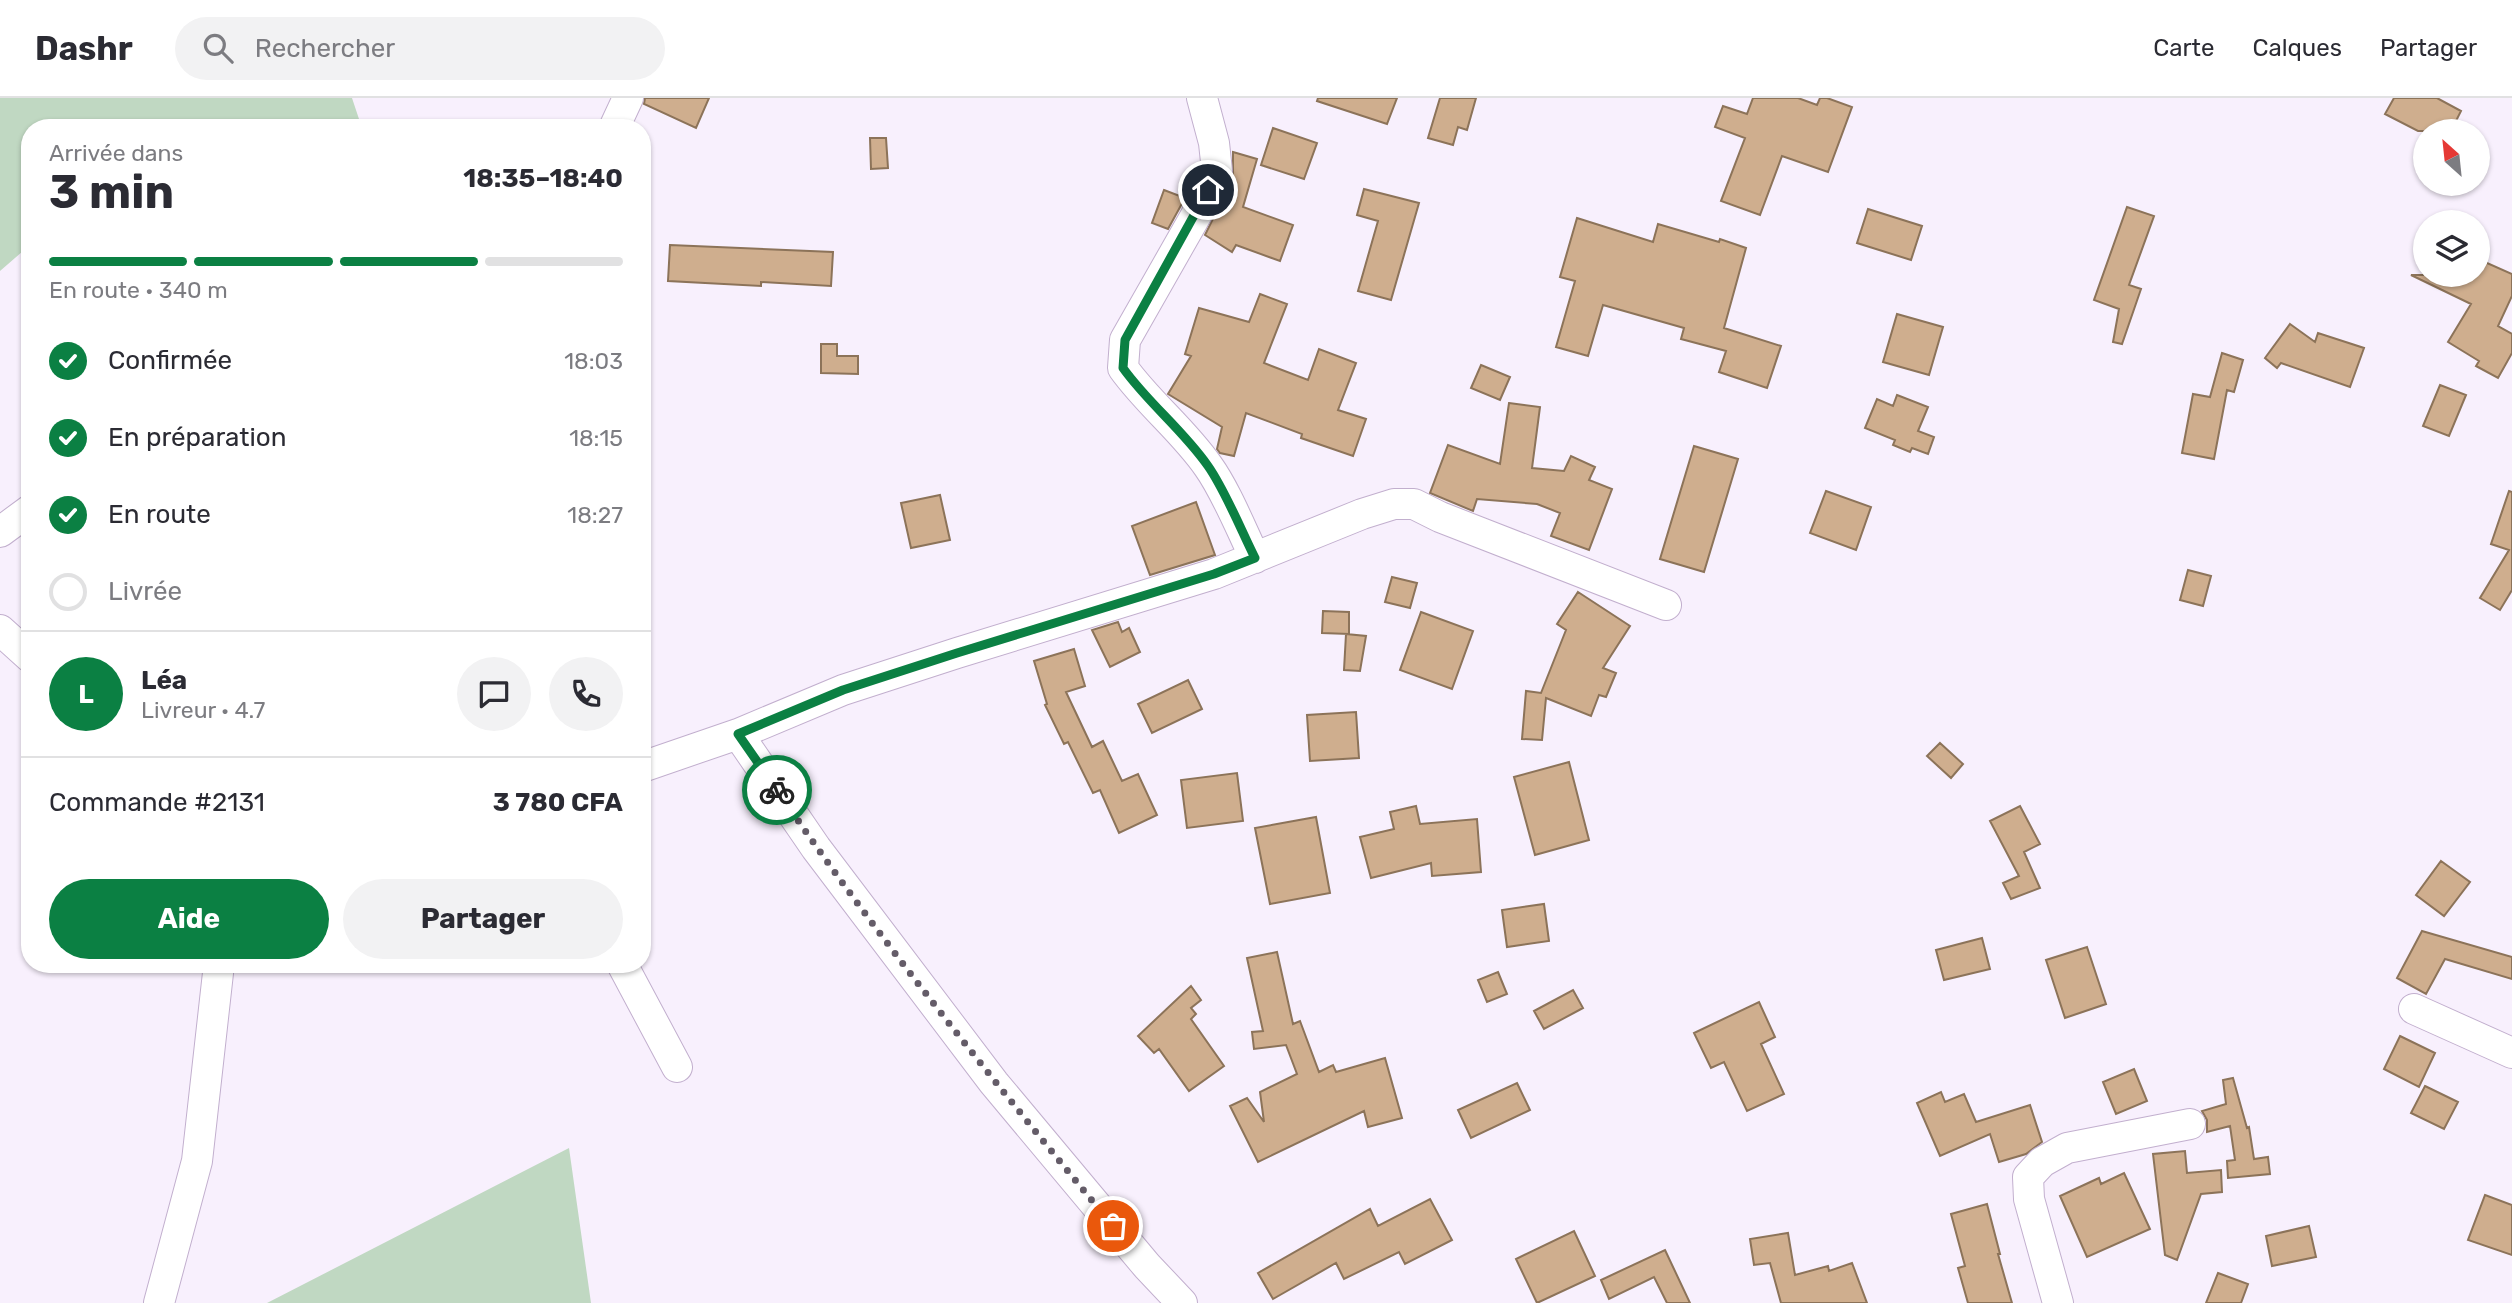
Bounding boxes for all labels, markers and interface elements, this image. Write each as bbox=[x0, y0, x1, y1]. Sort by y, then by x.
search box bbox=[175, 17, 665, 80]
text: Dashr bbox=[35, 29, 133, 68]
icon: search bbox=[199, 29, 237, 67]
text: Rechercher bbox=[255, 33, 395, 64]
text: Carte bbox=[2153, 34, 2214, 62]
text: Calques bbox=[2252, 34, 2342, 62]
text: Partager bbox=[2380, 34, 2477, 62]
north arrow bbox=[2413, 119, 2490, 196]
map controls bbox=[2413, 119, 2490, 287]
text: Arrivée dans bbox=[49, 139, 183, 167]
pin bbox=[1178, 160, 1238, 220]
text: 18:35–18:40 bbox=[463, 163, 623, 194]
text: 3 min bbox=[49, 165, 174, 220]
icon: home bbox=[1189, 171, 1227, 209]
button: layers bbox=[2413, 210, 2490, 287]
text: En route · 340 m bbox=[49, 276, 228, 304]
icon: check bbox=[49, 342, 87, 380]
text: Confirmée bbox=[108, 345, 232, 376]
text: 18:03 bbox=[564, 347, 623, 375]
icon: check bbox=[49, 419, 87, 457]
text: En préparation bbox=[108, 422, 286, 453]
text: 18:15 bbox=[569, 424, 623, 452]
icon: check bbox=[49, 496, 87, 534]
text: En route bbox=[108, 499, 211, 530]
text: 18:27 bbox=[567, 501, 623, 529]
text: Livrée bbox=[108, 576, 182, 607]
button: chat bbox=[457, 657, 531, 731]
button: phone bbox=[549, 657, 623, 731]
text: Léa bbox=[141, 665, 187, 696]
text: L bbox=[78, 679, 94, 710]
text: Livreur · 4.7 bbox=[141, 696, 265, 724]
courier bbox=[742, 755, 812, 825]
icon: bike bbox=[758, 771, 796, 809]
text: Commande #2131 bbox=[49, 787, 265, 818]
text: 3 780 CFA bbox=[493, 787, 623, 818]
button: Aide bbox=[49, 879, 329, 959]
button: Partager bbox=[343, 879, 623, 959]
pin bbox=[1083, 1196, 1143, 1256]
icon: bag bbox=[1094, 1207, 1132, 1245]

